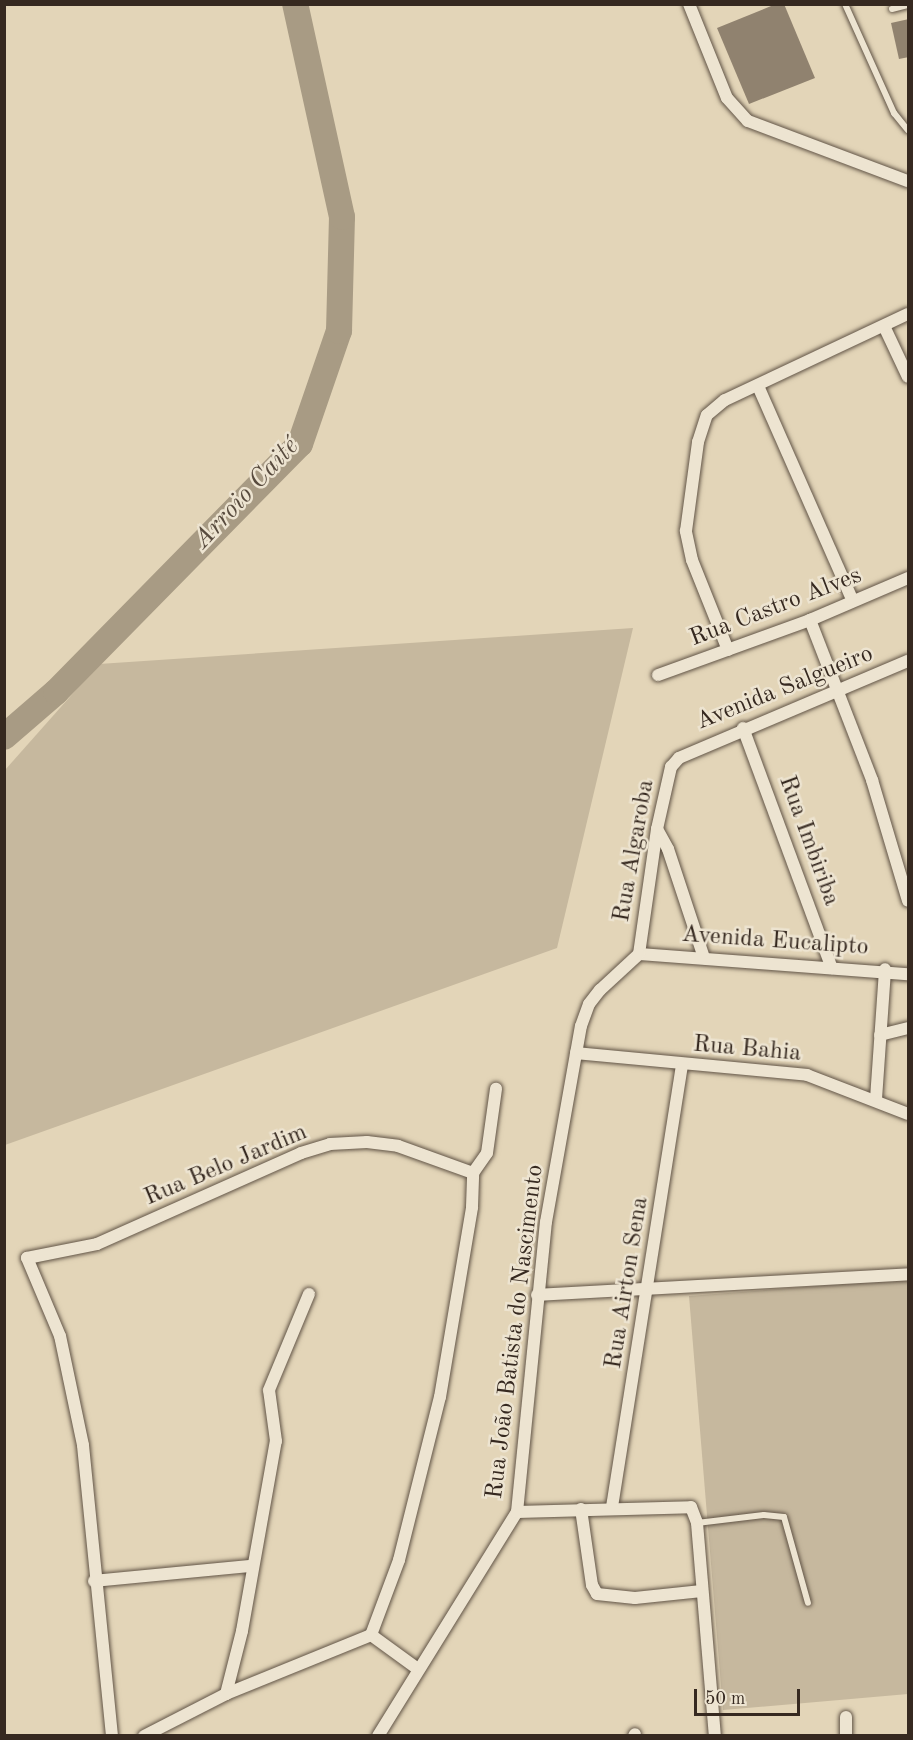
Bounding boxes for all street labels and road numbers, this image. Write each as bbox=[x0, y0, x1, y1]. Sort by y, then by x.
street label: Rua Castro Alves bbox=[686, 562, 866, 654]
street label: Avenida Salgueiro bbox=[692, 640, 878, 738]
street label: Rua Imbiriba bbox=[771, 772, 845, 910]
street label: Rua Algaroba bbox=[608, 778, 662, 924]
street label: Avenida Eucalipto bbox=[681, 921, 869, 963]
street label: Rua Bahia bbox=[692, 1031, 802, 1069]
street label: Rua Belo Jardim bbox=[140, 1119, 312, 1213]
street label: Rua João Batista do Nascimento bbox=[481, 1163, 551, 1501]
street label: Rua Airton Sena bbox=[600, 1195, 656, 1371]

